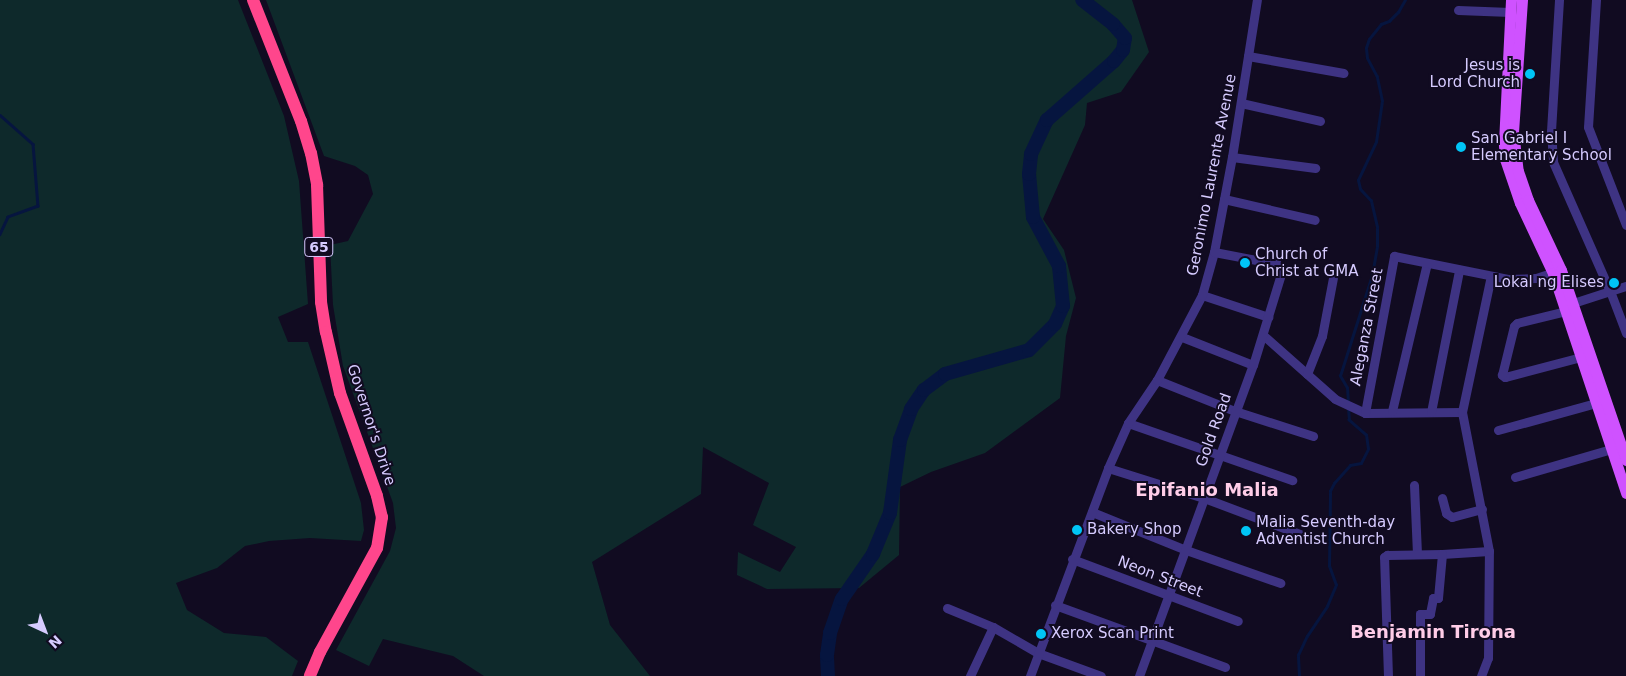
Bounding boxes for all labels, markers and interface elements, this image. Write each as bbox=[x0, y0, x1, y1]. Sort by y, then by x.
place label: Jesus is Lord Church bbox=[1429, 56, 1520, 91]
marker: Jesus is Lord Church bbox=[1524, 68, 1536, 80]
street label: Geronimo Laurente Avenue bbox=[1184, 73, 1240, 277]
place label: San Gabriel I Elementary School bbox=[1471, 129, 1612, 164]
marker: San Gabriel I Elementary School bbox=[1455, 141, 1467, 153]
road number: 65 bbox=[304, 236, 334, 258]
place label: Church of Christ at GMA bbox=[1255, 245, 1358, 280]
marker: Church of Christ at GMA bbox=[1239, 257, 1251, 269]
street label: Aleganza Street bbox=[1347, 267, 1387, 387]
place label: Lokal ng Elises bbox=[1494, 274, 1604, 292]
marker: Lokal ng Elises bbox=[1608, 277, 1620, 289]
street label: Governor's Drive bbox=[343, 362, 399, 488]
street label: Gold Road bbox=[1192, 391, 1236, 469]
district label: Epifanio Malia bbox=[1135, 479, 1279, 501]
place label: Malia Seventh-day Adventist Church bbox=[1256, 513, 1395, 548]
place label: Bakery Shop bbox=[1087, 521, 1181, 539]
marker: Bakery Shop bbox=[1071, 524, 1083, 536]
marker: Malia Seventh-day Adventist Church bbox=[1240, 525, 1252, 537]
street label: Neon Street bbox=[1115, 553, 1205, 601]
north arrow bbox=[20, 606, 70, 656]
district label: Benjamin Tirona bbox=[1350, 621, 1516, 643]
place label: Xerox Scan Print bbox=[1051, 625, 1174, 643]
marker: Xerox Scan Print bbox=[1035, 628, 1047, 640]
text: N bbox=[45, 632, 65, 652]

